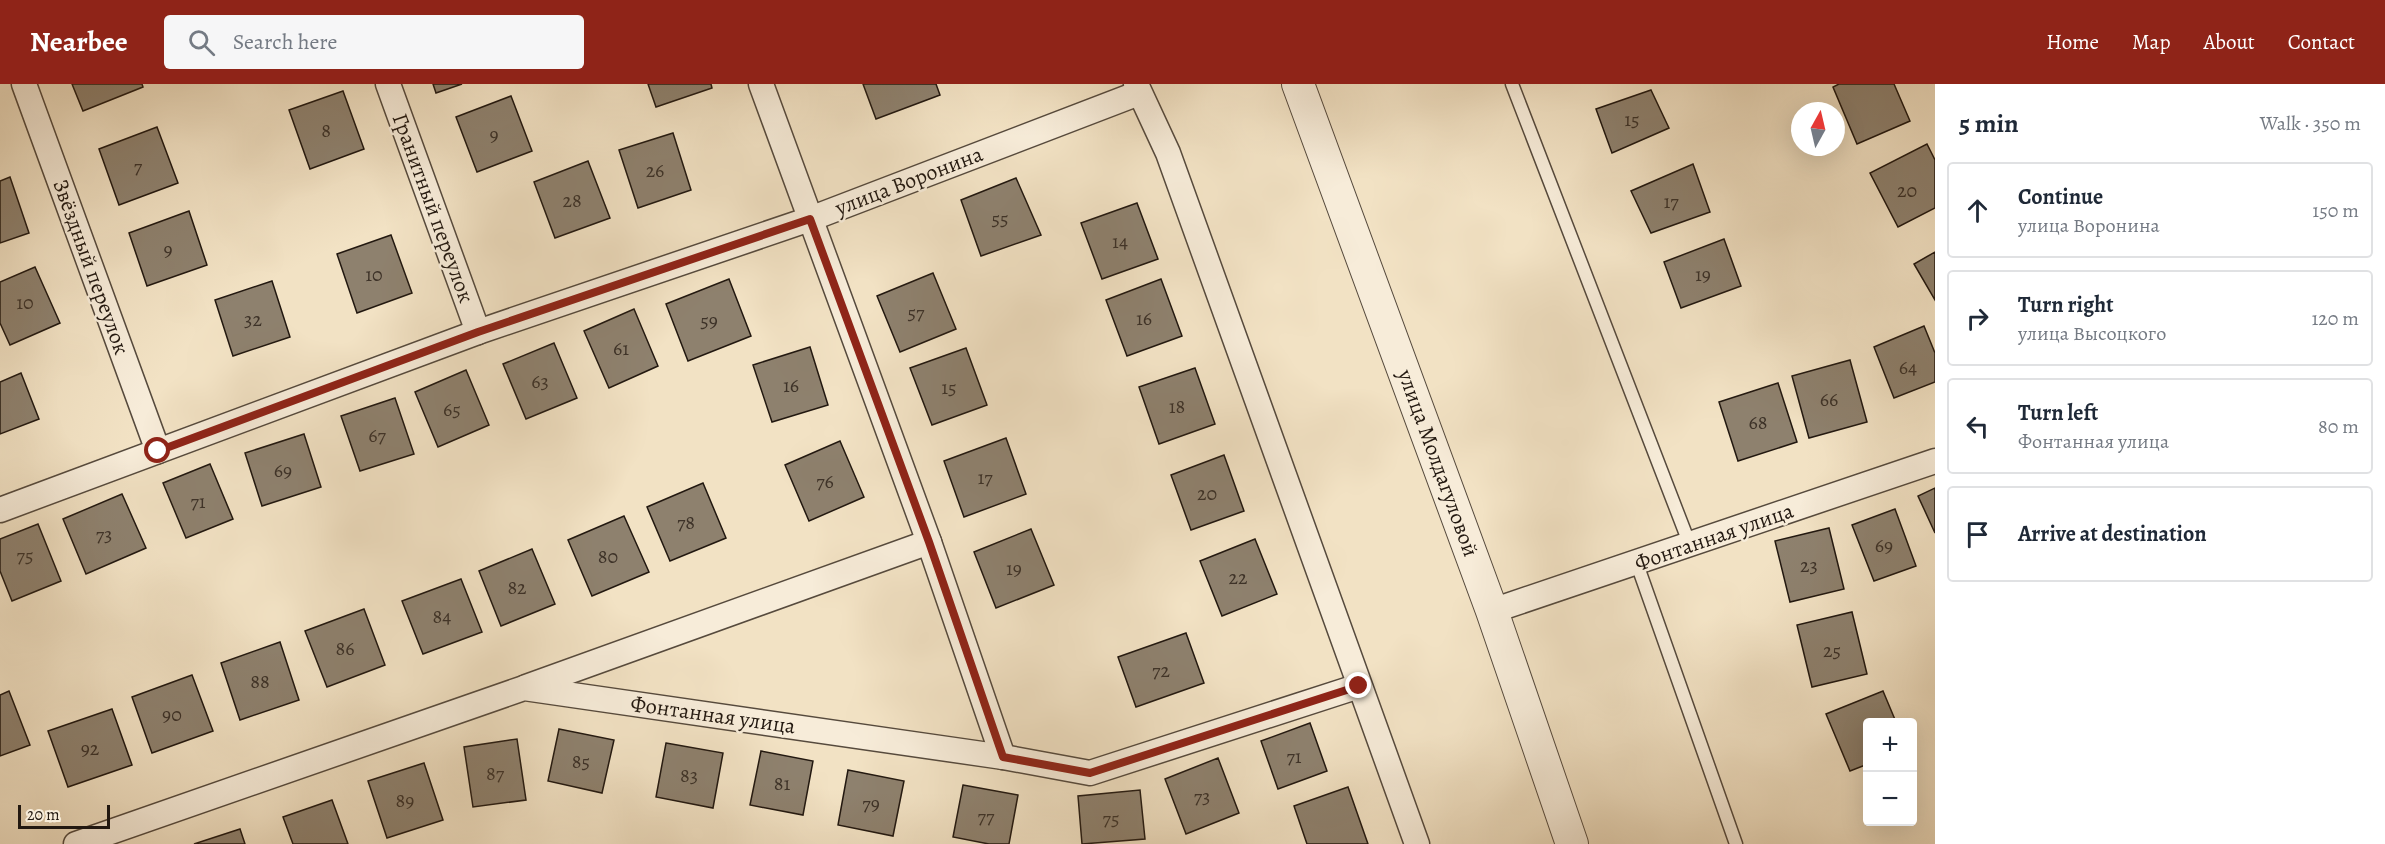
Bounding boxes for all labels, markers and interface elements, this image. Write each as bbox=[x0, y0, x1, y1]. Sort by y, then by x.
search box bbox=[164, 15, 584, 69]
text: Nearbee bbox=[30, 23, 128, 61]
icon: search bbox=[185, 26, 218, 59]
text: Search here bbox=[233, 27, 337, 57]
text: Home bbox=[2046, 28, 2099, 56]
text: Map bbox=[2132, 28, 2170, 56]
text: About bbox=[2203, 28, 2255, 56]
text: Contact bbox=[2288, 28, 2355, 56]
north arrow bbox=[1791, 102, 1845, 156]
house number: 15 bbox=[1624, 106, 1640, 133]
text: 5 min bbox=[1959, 106, 2019, 141]
street label: Гранитный переулок bbox=[385, 109, 481, 307]
text: Walk · 350 m bbox=[2260, 110, 2361, 137]
house number: 8 bbox=[321, 117, 331, 144]
house number: 9 bbox=[489, 121, 499, 148]
street label: улица Воронина bbox=[830, 139, 988, 223]
house number: 7 bbox=[134, 153, 143, 180]
house number: 26 bbox=[646, 157, 664, 184]
street label: Звёздный переулок bbox=[45, 175, 137, 359]
house number: 20 bbox=[1897, 177, 1917, 204]
text: Continue bbox=[2018, 182, 2103, 212]
house number: 28 bbox=[562, 187, 582, 214]
house number: 17 bbox=[1663, 188, 1679, 215]
icon: ahead bbox=[1961, 194, 1994, 227]
text: 150 m bbox=[2312, 197, 2359, 224]
house number: 55 bbox=[991, 205, 1009, 232]
text: улица Воронина bbox=[2018, 212, 2160, 239]
house number: 14 bbox=[1112, 228, 1128, 255]
house number: 9 bbox=[163, 236, 173, 263]
house number: 10 bbox=[365, 261, 383, 288]
house number: 19 bbox=[1695, 261, 1711, 288]
house number: 10 bbox=[16, 289, 34, 316]
text: Turn right bbox=[2018, 290, 2114, 320]
house number: 57 bbox=[908, 299, 925, 326]
icon: right bbox=[1961, 302, 1994, 335]
house number: 16 bbox=[1136, 305, 1152, 332]
text: 120 m bbox=[2311, 305, 2359, 332]
house number: 32 bbox=[244, 306, 262, 333]
house number: 59 bbox=[700, 307, 718, 334]
text: улица Высоцкого bbox=[2018, 320, 2166, 347]
house number: 61 bbox=[613, 335, 629, 362]
house number: 64 bbox=[1899, 354, 1917, 381]
street label: улица Молдагуловой bbox=[1390, 364, 1486, 561]
house number: 63 bbox=[531, 368, 549, 395]
house number: 16 bbox=[783, 372, 799, 399]
house number: 15 bbox=[941, 374, 957, 401]
house number: 66 bbox=[1820, 386, 1838, 413]
house number: 18 bbox=[1169, 393, 1185, 420]
house number: 65 bbox=[443, 396, 461, 423]
text: Turn left bbox=[2018, 398, 2098, 428]
house number: 68 bbox=[1749, 409, 1767, 436]
icon: left bbox=[1961, 410, 1994, 443]
text: 80 m bbox=[2318, 413, 2359, 440]
house number: 67 bbox=[368, 422, 386, 449]
text: Фонтанная улица bbox=[2018, 428, 2169, 455]
route start bbox=[144, 437, 170, 463]
house number: 69 bbox=[274, 457, 292, 484]
house number: 17 bbox=[977, 464, 993, 491]
house number: 76 bbox=[816, 468, 834, 495]
house number: 20 bbox=[1197, 480, 1217, 507]
house number: 71 bbox=[190, 488, 206, 515]
street label: Фонтанная улица bbox=[1631, 495, 1798, 578]
house number: 78 bbox=[677, 509, 695, 536]
icon: arrive bbox=[1961, 518, 1994, 551]
text: Arrive at destination bbox=[2018, 519, 2207, 549]
house number: 73 bbox=[96, 521, 112, 548]
house number: 69 bbox=[1875, 532, 1893, 559]
house number: 75 bbox=[17, 542, 34, 569]
house number: 80 bbox=[598, 543, 618, 570]
house number: 23 bbox=[1800, 552, 1818, 579]
house number: 19 bbox=[1006, 555, 1022, 582]
house number: 22 bbox=[1229, 564, 1248, 591]
house number: 82 bbox=[507, 574, 527, 601]
house number: 84 bbox=[433, 603, 451, 630]
house number: 86 bbox=[336, 635, 354, 662]
house number: 25 bbox=[1823, 637, 1841, 664]
house number: 72 bbox=[1152, 657, 1170, 684]
house number: 88 bbox=[250, 668, 270, 695]
route end bbox=[1345, 672, 1371, 698]
street label: Фонтанная улица bbox=[629, 689, 798, 742]
house number: 90 bbox=[162, 701, 182, 728]
map controls bbox=[1863, 718, 1917, 826]
button: + bbox=[1863, 718, 1917, 772]
house number: 92 bbox=[81, 735, 100, 762]
house number: 71 bbox=[1286, 743, 1302, 770]
house number: 85 bbox=[572, 748, 590, 775]
house number: 87 bbox=[486, 760, 505, 787]
house number: 83 bbox=[680, 762, 698, 789]
house number: 81 bbox=[774, 770, 790, 797]
button: − bbox=[1863, 772, 1917, 826]
house number: 73 bbox=[1194, 783, 1210, 810]
house number: 89 bbox=[396, 787, 414, 814]
house number: 79 bbox=[862, 790, 880, 817]
scale bar bbox=[18, 802, 110, 830]
house number: 77 bbox=[978, 803, 995, 830]
text: 20 m bbox=[27, 804, 60, 826]
house number: 75 bbox=[1103, 805, 1120, 832]

